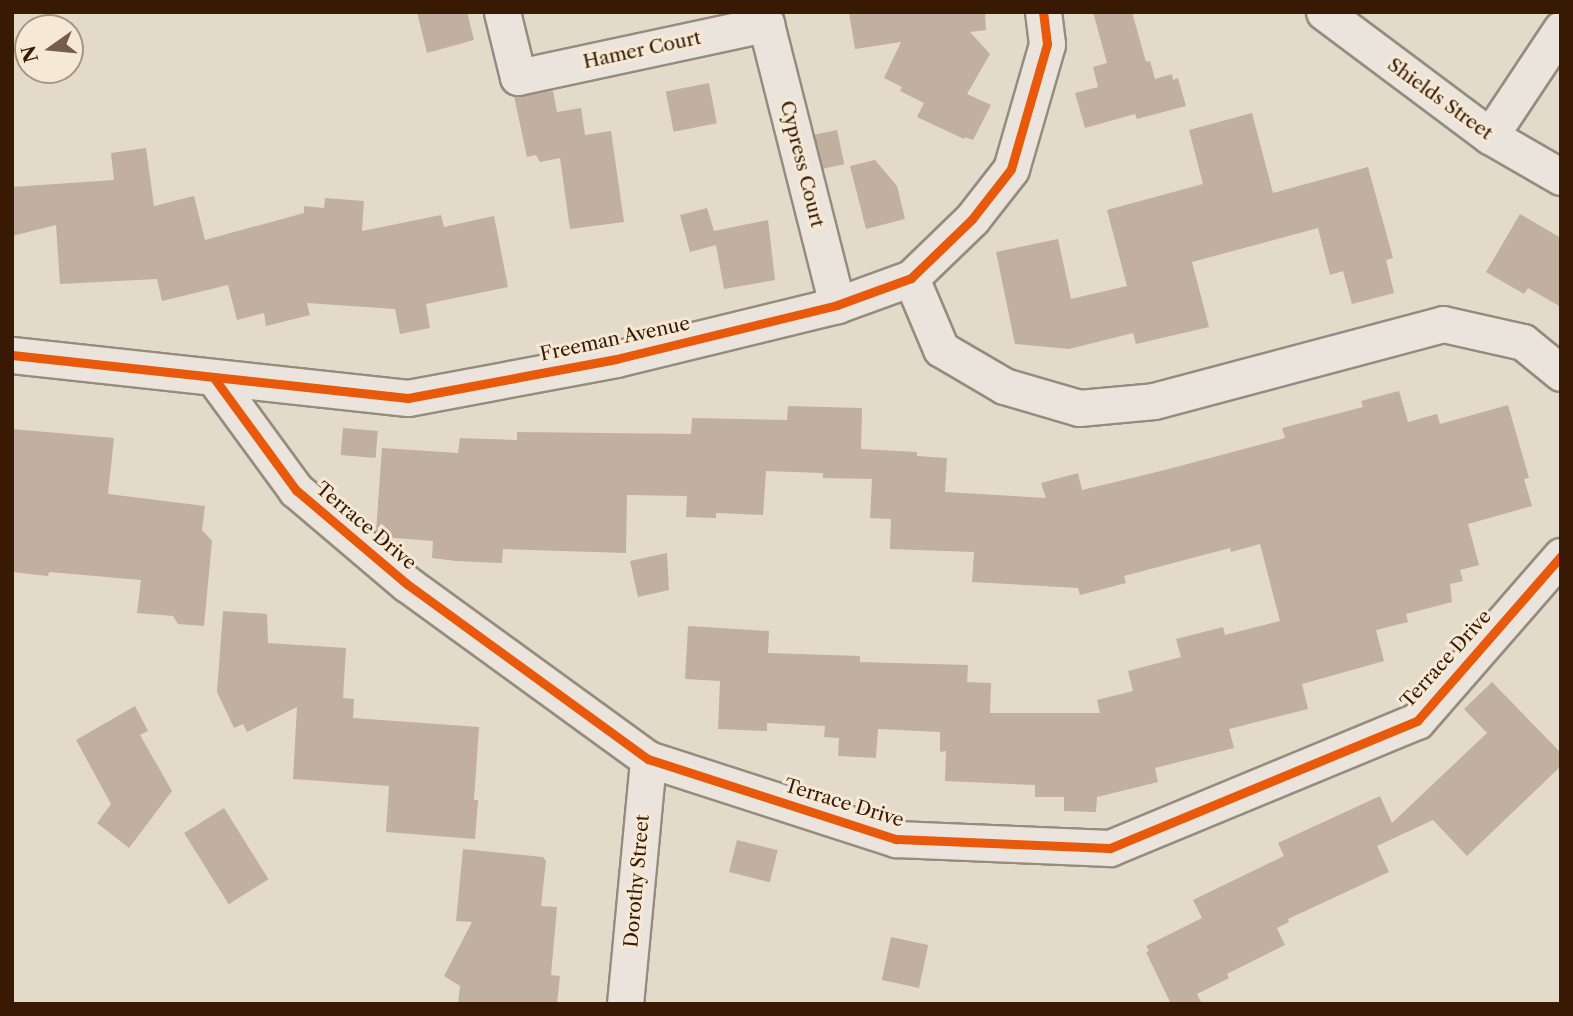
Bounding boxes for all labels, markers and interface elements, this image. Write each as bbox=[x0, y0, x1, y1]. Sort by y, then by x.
north arrow bbox=[14, 14, 84, 84]
street label: Hamer Court bbox=[581, 26, 703, 74]
text: N bbox=[17, 43, 43, 65]
street label: Shields Street bbox=[1383, 53, 1497, 145]
street label: Cypress Court bbox=[775, 98, 829, 230]
street label: Freeman Avenue bbox=[538, 312, 692, 366]
street label: Terrace Drive bbox=[311, 477, 421, 575]
street label: Terrace Drive bbox=[1396, 605, 1496, 713]
street label: Terrace Drive bbox=[781, 774, 907, 832]
street label: Dorothy Street bbox=[620, 813, 654, 949]

